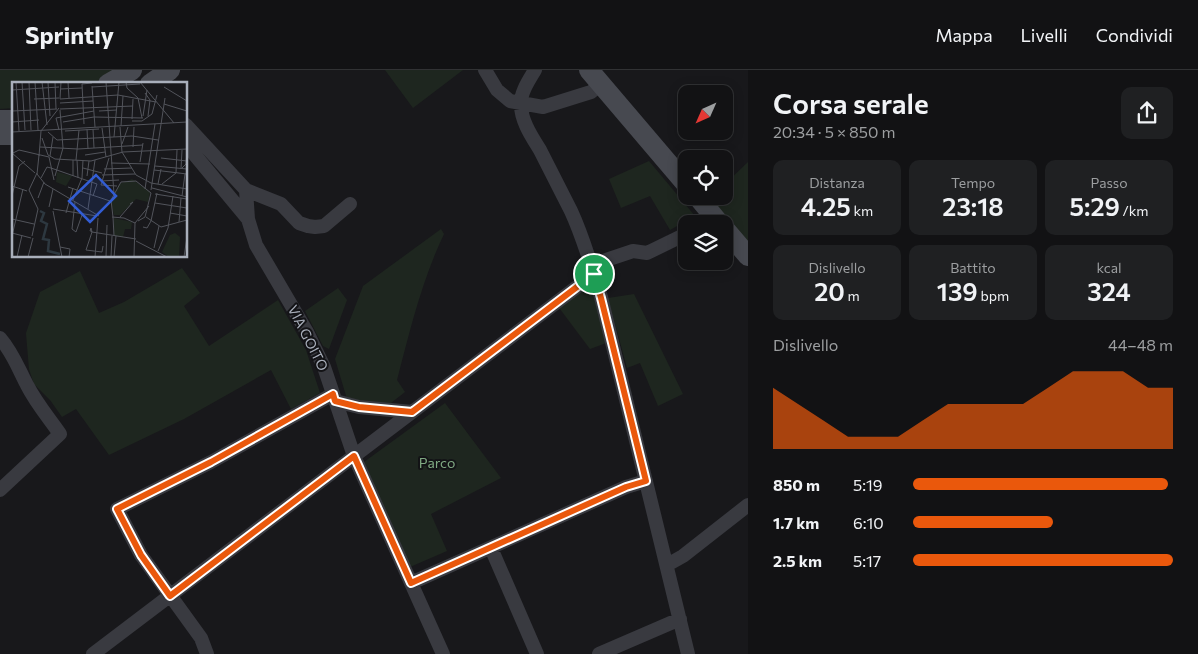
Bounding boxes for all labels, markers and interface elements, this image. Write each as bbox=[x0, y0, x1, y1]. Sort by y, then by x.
text: Sprintly bbox=[25, 20, 114, 49]
text: Mappa bbox=[935, 24, 993, 46]
text: Livelli bbox=[1021, 24, 1068, 46]
text: Condividi bbox=[1096, 24, 1173, 46]
inset map bbox=[12, 82, 188, 258]
north arrow bbox=[678, 85, 732, 140]
map controls bbox=[678, 85, 733, 270]
text: Corsa serale bbox=[773, 86, 929, 120]
button: share bbox=[1121, 87, 1173, 139]
text: 20:34 · 5 × 850 m bbox=[773, 122, 895, 141]
button: locate bbox=[678, 150, 733, 205]
text: Distanza bbox=[809, 174, 865, 191]
text: Tempo bbox=[951, 174, 995, 191]
text: Passo bbox=[1090, 174, 1128, 191]
text: 4.25 bbox=[801, 191, 851, 221]
text: 23:18 bbox=[942, 191, 1004, 221]
text: 5:29 bbox=[1070, 191, 1120, 221]
text: km bbox=[851, 202, 873, 219]
text: /km bbox=[1120, 202, 1148, 219]
button: layers bbox=[678, 215, 733, 270]
pin bbox=[573, 253, 615, 295]
text: Dislivello bbox=[808, 259, 866, 276]
text: Battito bbox=[950, 259, 996, 276]
text: kcal bbox=[1096, 259, 1122, 276]
icon: arrive bbox=[580, 260, 608, 288]
text: 20 bbox=[814, 276, 845, 306]
text: 139 bbox=[937, 276, 978, 306]
text: 324 bbox=[1087, 276, 1131, 306]
text: m bbox=[845, 287, 860, 304]
text: bpm bbox=[978, 287, 1009, 304]
street label: VIA GOITO bbox=[285, 302, 332, 373]
text: Dislivello bbox=[773, 335, 838, 354]
text: 44–48 m bbox=[1108, 335, 1173, 354]
park label: Parco bbox=[419, 454, 455, 471]
text: 850 m bbox=[773, 475, 820, 494]
text: 5:19 bbox=[853, 475, 883, 494]
text: 1.7 km bbox=[773, 513, 819, 532]
text: 6:10 bbox=[853, 513, 884, 532]
text: 2.5 km bbox=[773, 551, 822, 570]
text: 5:17 bbox=[853, 551, 881, 570]

